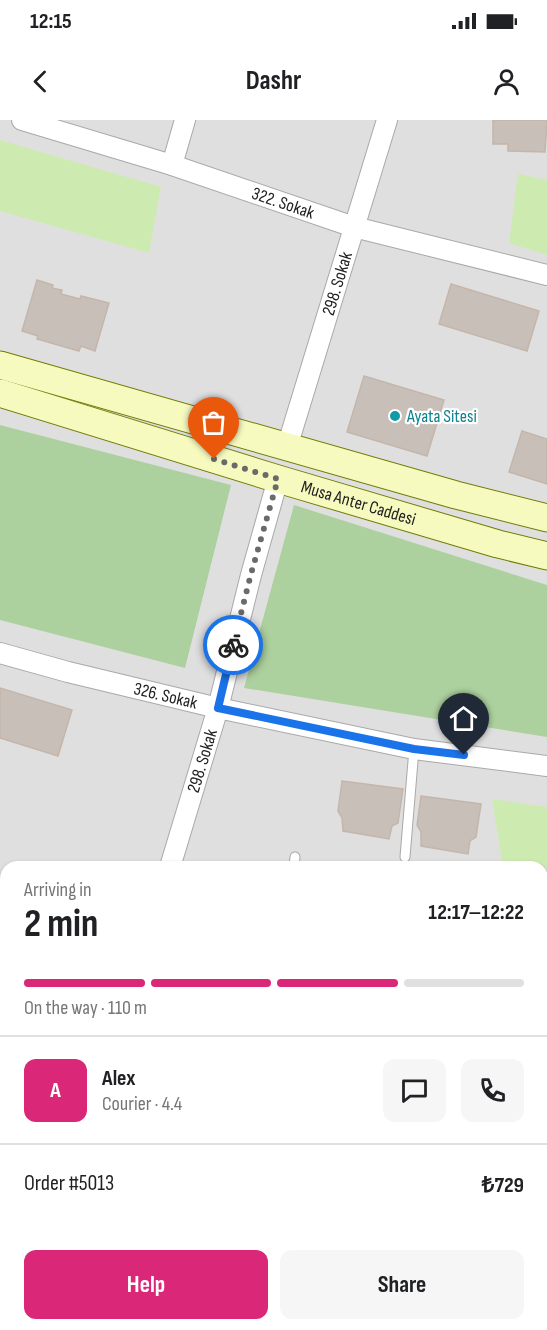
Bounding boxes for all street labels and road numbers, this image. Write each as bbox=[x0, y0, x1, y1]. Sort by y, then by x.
street label: 322. Sokak bbox=[249, 182, 317, 223]
street label: 298. Sokak bbox=[317, 249, 357, 318]
street label: Musa Anter Caddesi bbox=[299, 476, 418, 530]
street label: 326. Sokak bbox=[132, 678, 200, 713]
street label: 298. Sokak bbox=[183, 726, 222, 795]

